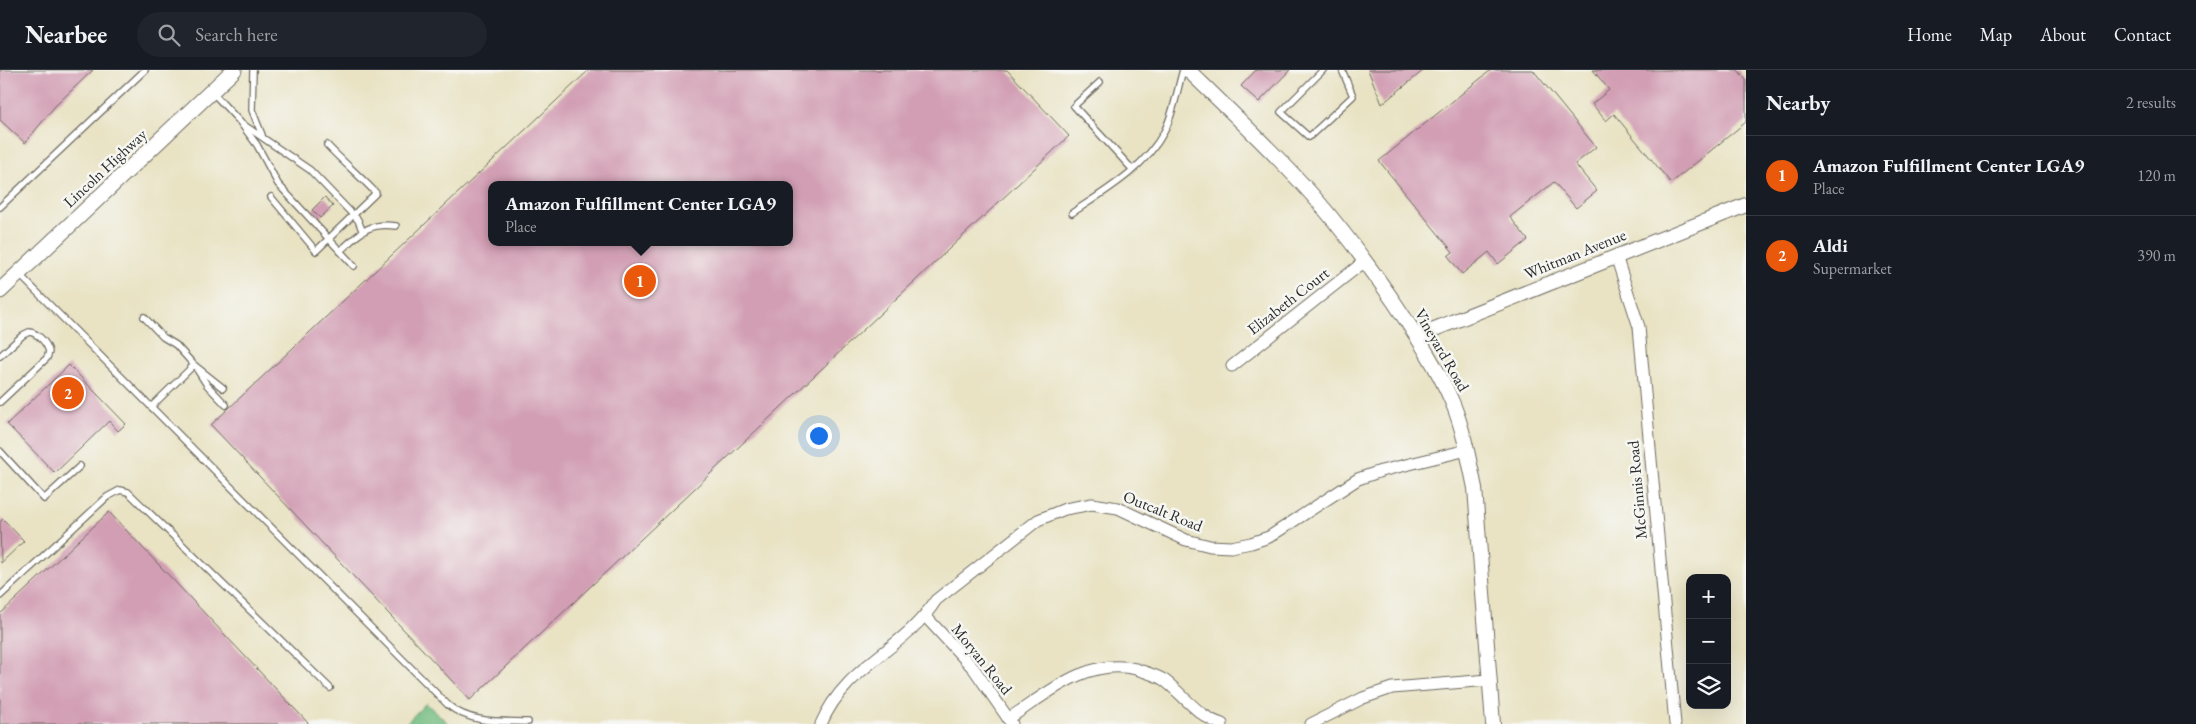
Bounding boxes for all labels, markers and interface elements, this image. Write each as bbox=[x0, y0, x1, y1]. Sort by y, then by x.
search box bbox=[137, 12, 487, 57]
text: Nearbee bbox=[25, 19, 107, 50]
icon: search bbox=[155, 21, 183, 49]
text: Search here bbox=[195, 22, 278, 47]
text: Home bbox=[1907, 23, 1952, 46]
text: Map bbox=[1980, 23, 2012, 46]
text: About bbox=[2040, 23, 2086, 46]
text: Contact bbox=[2114, 23, 2171, 46]
text: Nearby bbox=[1766, 89, 1830, 116]
text: 2 results bbox=[2126, 92, 2176, 113]
street label: Lincoln Highway bbox=[59, 123, 152, 212]
text: Amazon Fulfillment Center LGA9 bbox=[1813, 153, 2084, 178]
text: 1 bbox=[1778, 165, 1786, 186]
text: 120 m bbox=[2137, 165, 2176, 186]
text: Place bbox=[1813, 178, 1845, 199]
popup bbox=[488, 181, 793, 246]
text: Amazon Fulfillment Center LGA9 bbox=[505, 191, 776, 216]
text: Place bbox=[505, 216, 536, 237]
street label: Whitman Avenue bbox=[1521, 224, 1629, 284]
text: Aldi bbox=[1813, 233, 1848, 258]
text: 2 bbox=[1778, 245, 1786, 266]
text: 390 m bbox=[2137, 245, 2176, 266]
text: Supermarket bbox=[1813, 258, 1892, 279]
pin: 1 bbox=[624, 262, 656, 300]
street label: Elizabeth Court bbox=[1243, 262, 1333, 340]
street label: Vineyard Road bbox=[1410, 305, 1475, 396]
pin: 2 bbox=[52, 374, 84, 412]
your location bbox=[806, 423, 832, 449]
street label: McGinnis Road bbox=[1622, 439, 1652, 540]
street label: Outcalt Road bbox=[1120, 486, 1207, 537]
map controls bbox=[1686, 574, 1731, 709]
button: + bbox=[1686, 574, 1731, 619]
street label: Moryan Road bbox=[947, 619, 1018, 700]
button: − bbox=[1686, 619, 1731, 664]
button: layers bbox=[1686, 664, 1731, 709]

